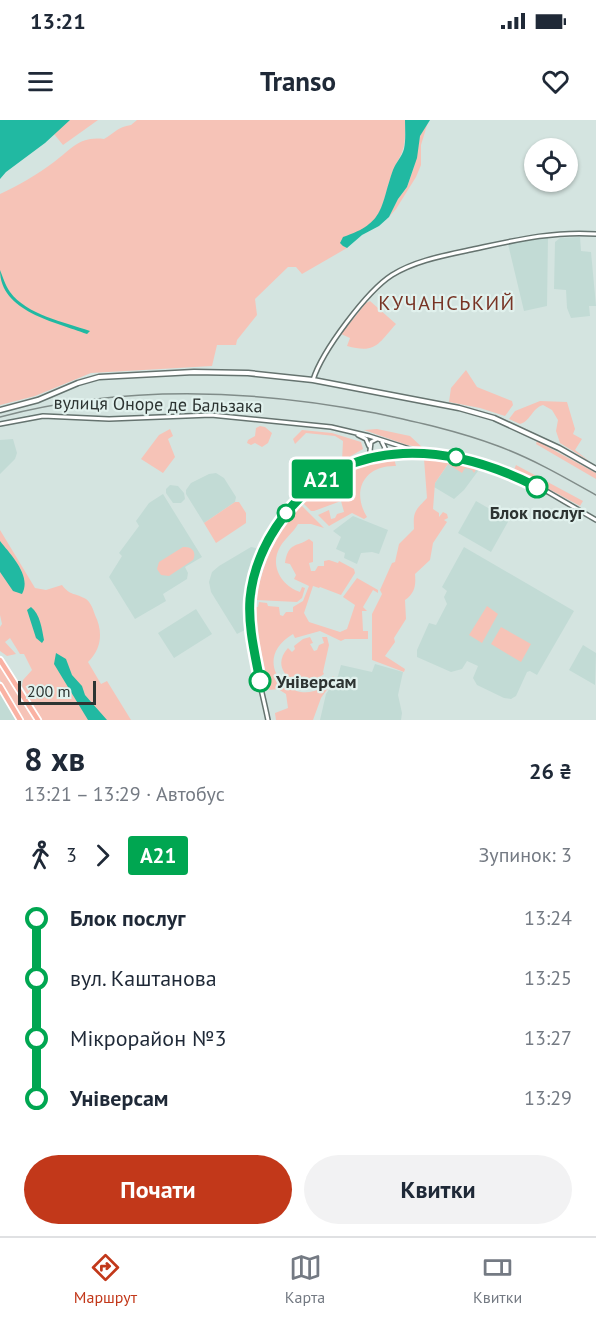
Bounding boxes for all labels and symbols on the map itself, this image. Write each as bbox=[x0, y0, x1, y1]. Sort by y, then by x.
district label: КУЧАНСЬКИЙ bbox=[378, 290, 516, 316]
street label: вулиця Оноре де Бальзака bbox=[53, 391, 263, 417]
unlabelled marker bbox=[447, 448, 465, 466]
line badge: А21 bbox=[288, 460, 356, 498]
marker: Блок послуг bbox=[526, 476, 548, 498]
place label: Блок послуг bbox=[490, 501, 585, 524]
unlabelled marker bbox=[277, 504, 295, 522]
marker: Універсам bbox=[249, 670, 271, 692]
place label: Універсам bbox=[275, 670, 357, 693]
scale bar bbox=[18, 678, 96, 706]

